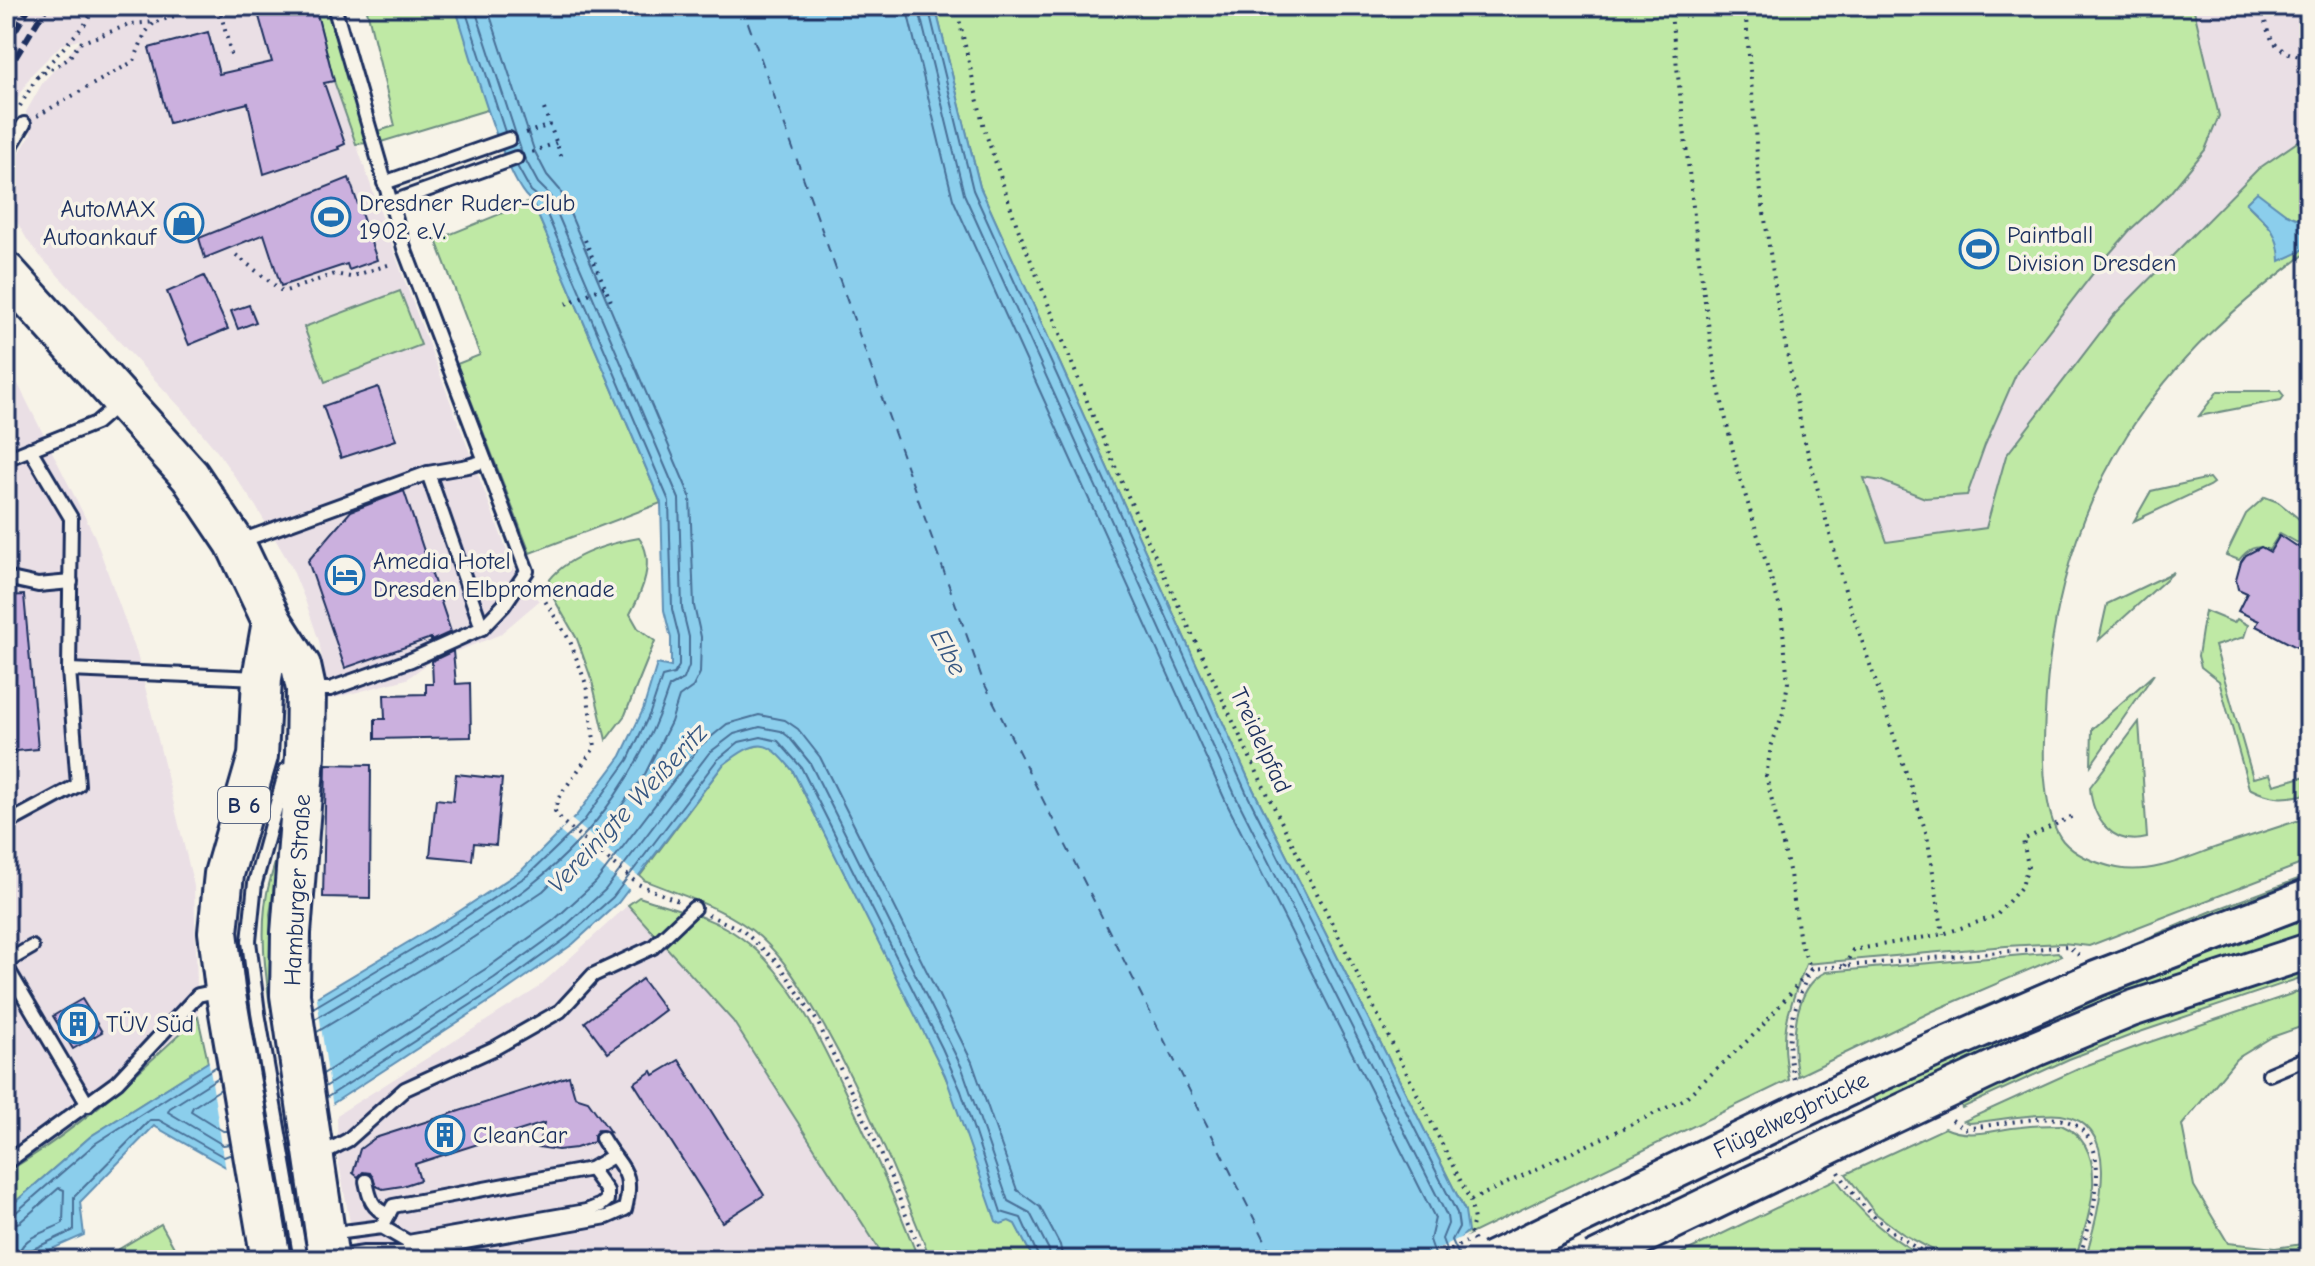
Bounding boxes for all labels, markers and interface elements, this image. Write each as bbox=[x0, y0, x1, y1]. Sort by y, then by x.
place label: Dresdner Ruder-Club 1902 e.V. bbox=[359, 189, 575, 245]
place label: AutoMAX Autoankauf bbox=[43, 195, 157, 251]
sports icon: Dresdner Ruder-Club 1902 e.V. bbox=[310, 196, 352, 238]
shop icon: AutoMAX Autoankauf bbox=[163, 202, 205, 244]
place label: Paintball Division Dresden bbox=[2007, 221, 2177, 277]
sports icon: Paintball Division Dresden bbox=[1958, 228, 2000, 270]
place label: Amedia Hotel Dresden Elbpromenade bbox=[373, 547, 615, 603]
hotel icon: Amedia Hotel Dresden Elbpromenade bbox=[324, 554, 366, 596]
water label: Elbe bbox=[923, 624, 973, 681]
street label: Treidelpfad bbox=[1224, 683, 1298, 797]
water label: Vereinigte Weißeritz bbox=[542, 717, 715, 899]
road number: B 6 bbox=[218, 787, 270, 823]
street label: Hamburger Straße bbox=[278, 793, 316, 987]
building icon: TÜV Süd bbox=[57, 1003, 99, 1045]
place label: TÜV Süd bbox=[106, 1010, 194, 1038]
street label: Flügelwegbrücke bbox=[1709, 1065, 1873, 1165]
building icon: CleanCar bbox=[424, 1114, 466, 1156]
place label: CleanCar bbox=[473, 1121, 568, 1149]

